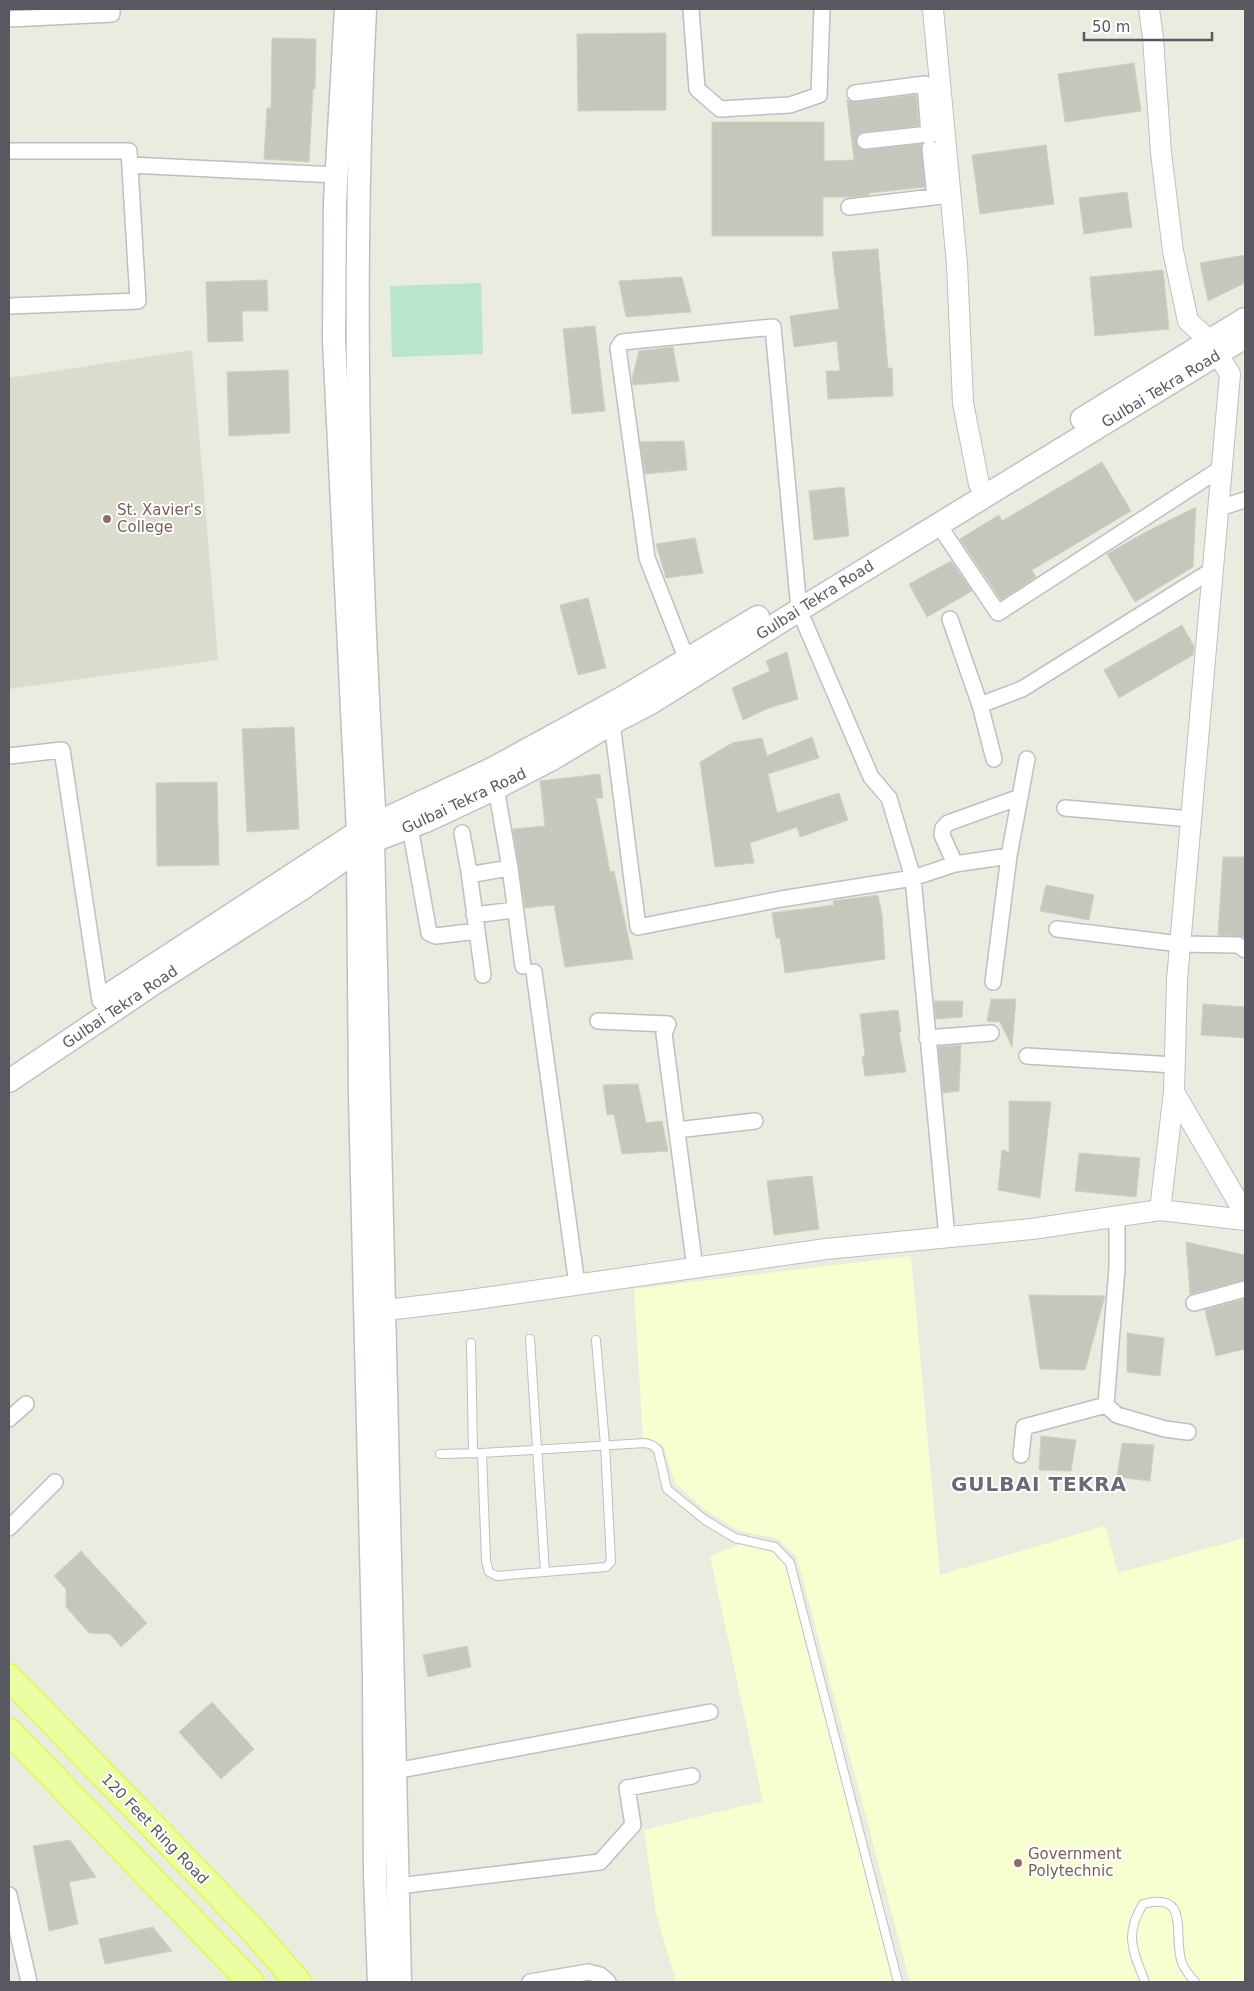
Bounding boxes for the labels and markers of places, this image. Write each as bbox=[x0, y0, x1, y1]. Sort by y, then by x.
place label: St. Xavier's College bbox=[117, 501, 202, 536]
marker: St. Xavier's College bbox=[101, 513, 113, 525]
place label: Government Polytechnic bbox=[1028, 1845, 1122, 1880]
marker: Government Polytechnic bbox=[1012, 1857, 1024, 1869]

